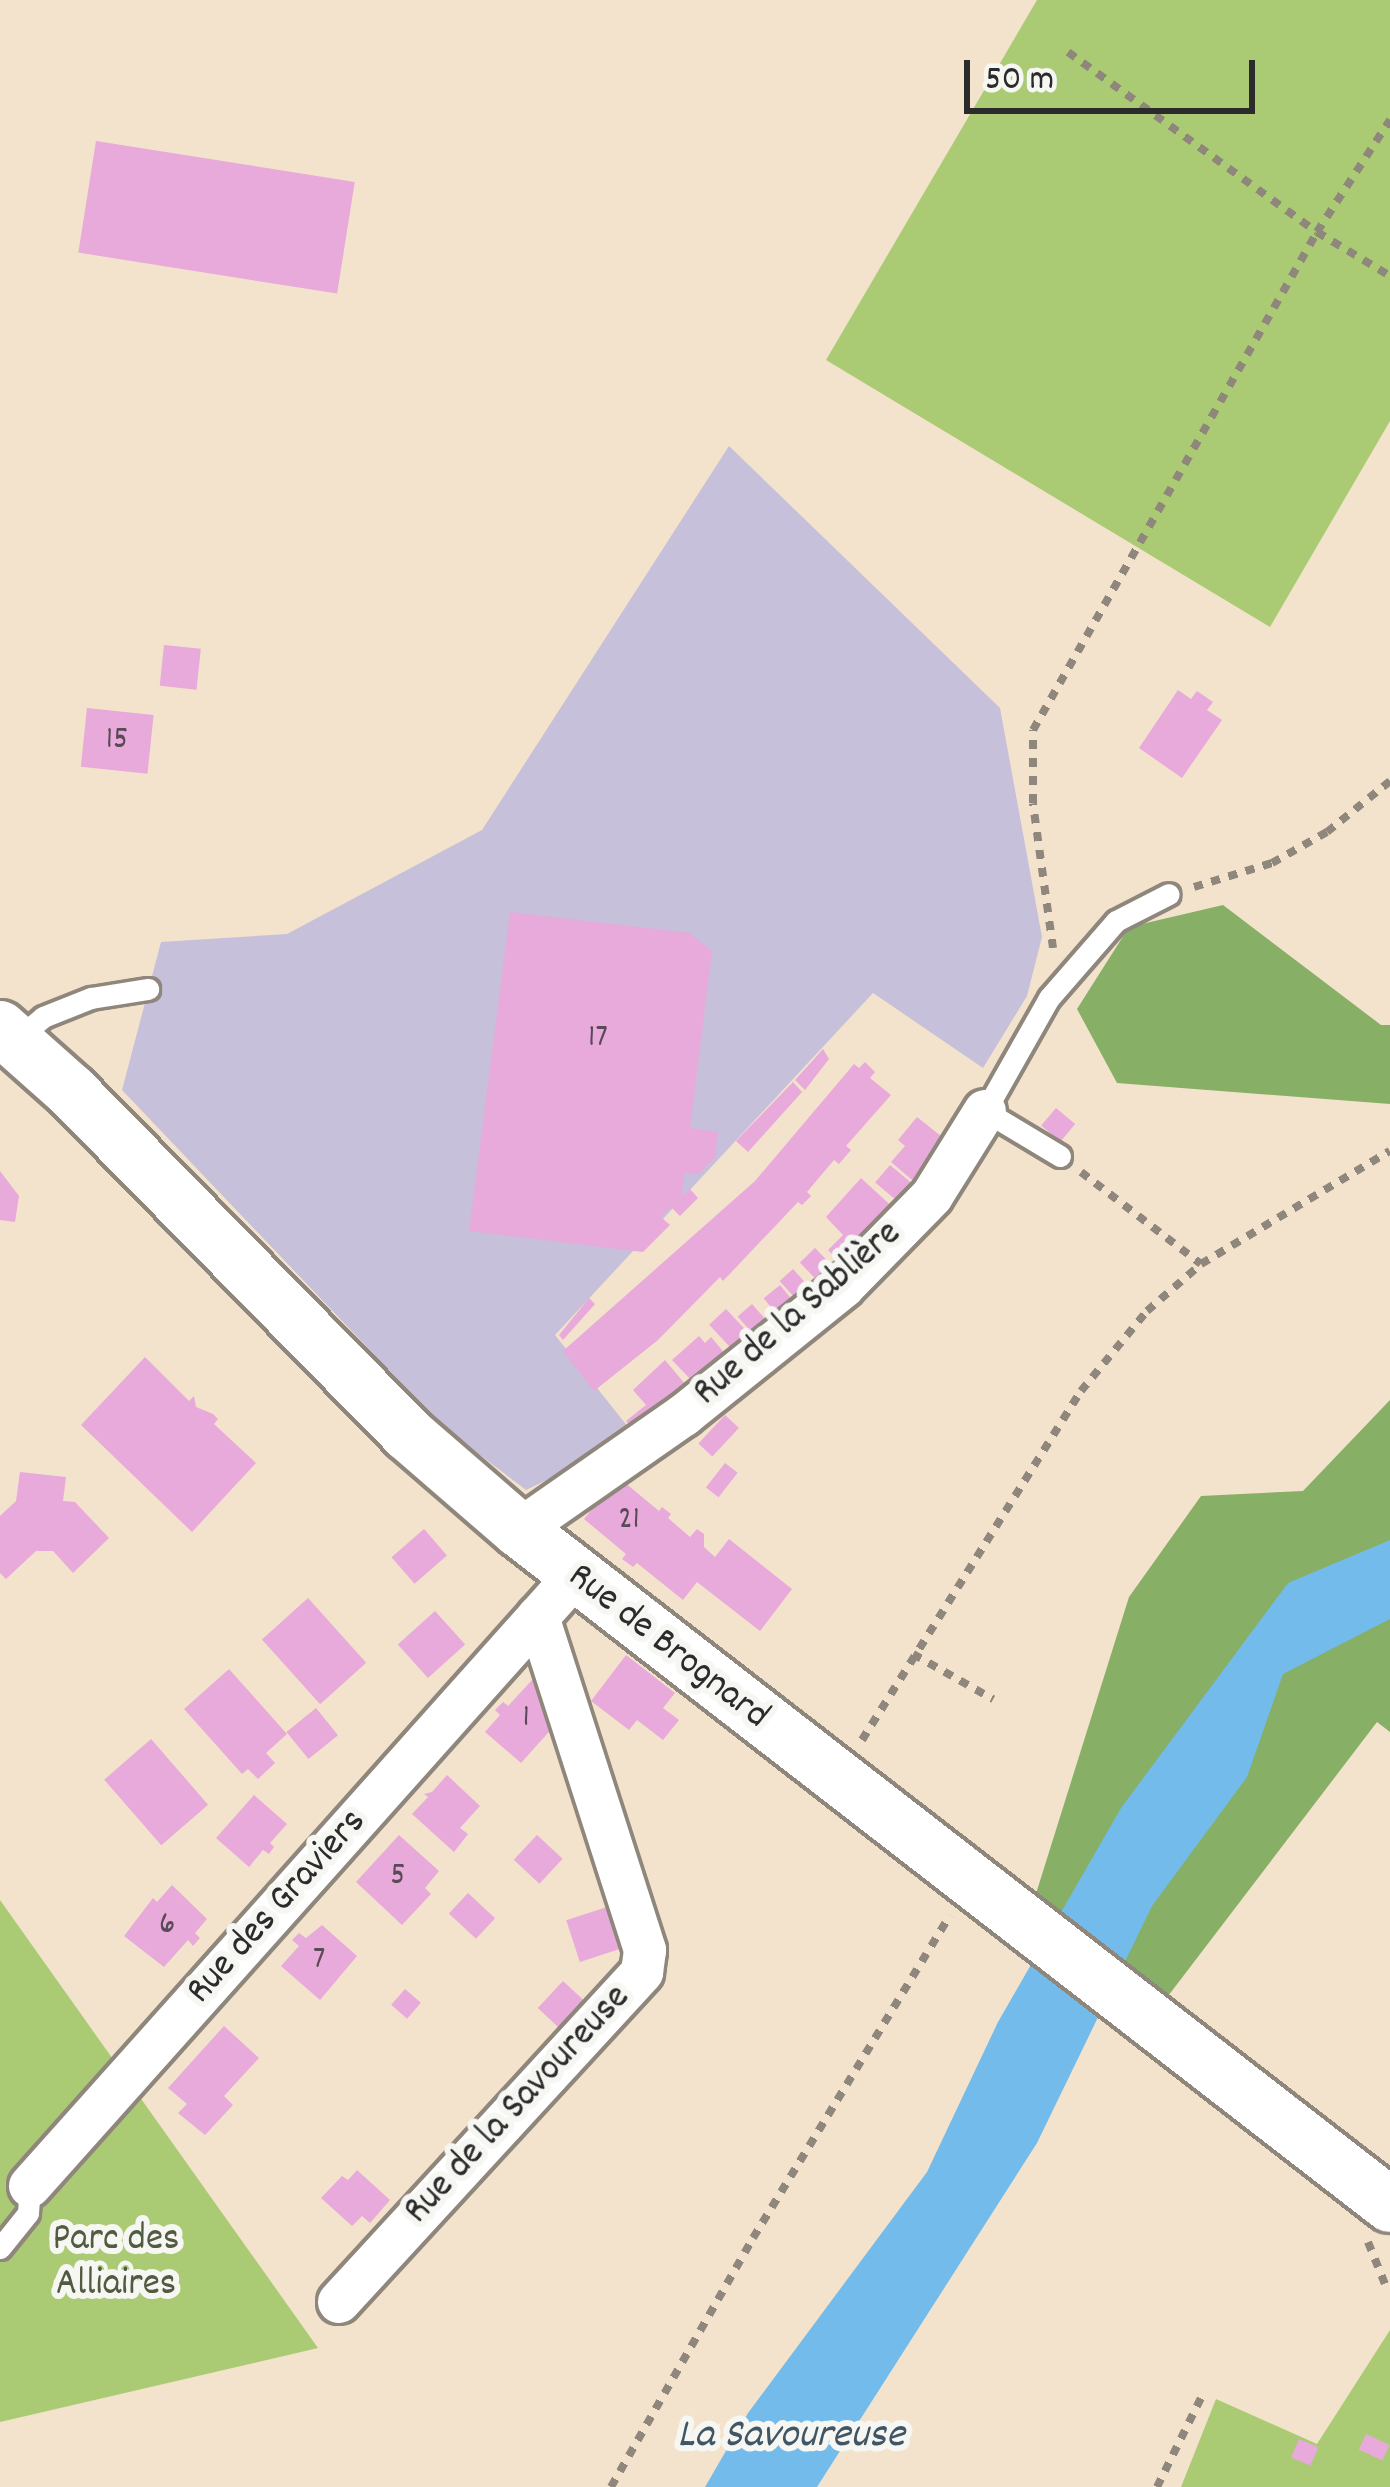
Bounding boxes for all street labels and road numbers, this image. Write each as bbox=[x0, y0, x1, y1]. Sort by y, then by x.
street label: Rue de la Sablière bbox=[686, 1212, 912, 1418]
street label: Rue de Brognard bbox=[557, 1555, 777, 1741]
street label: Rue des Graviers bbox=[178, 1801, 378, 2015]
street label: Rue de la Savoureuse bbox=[396, 1976, 642, 2236]

